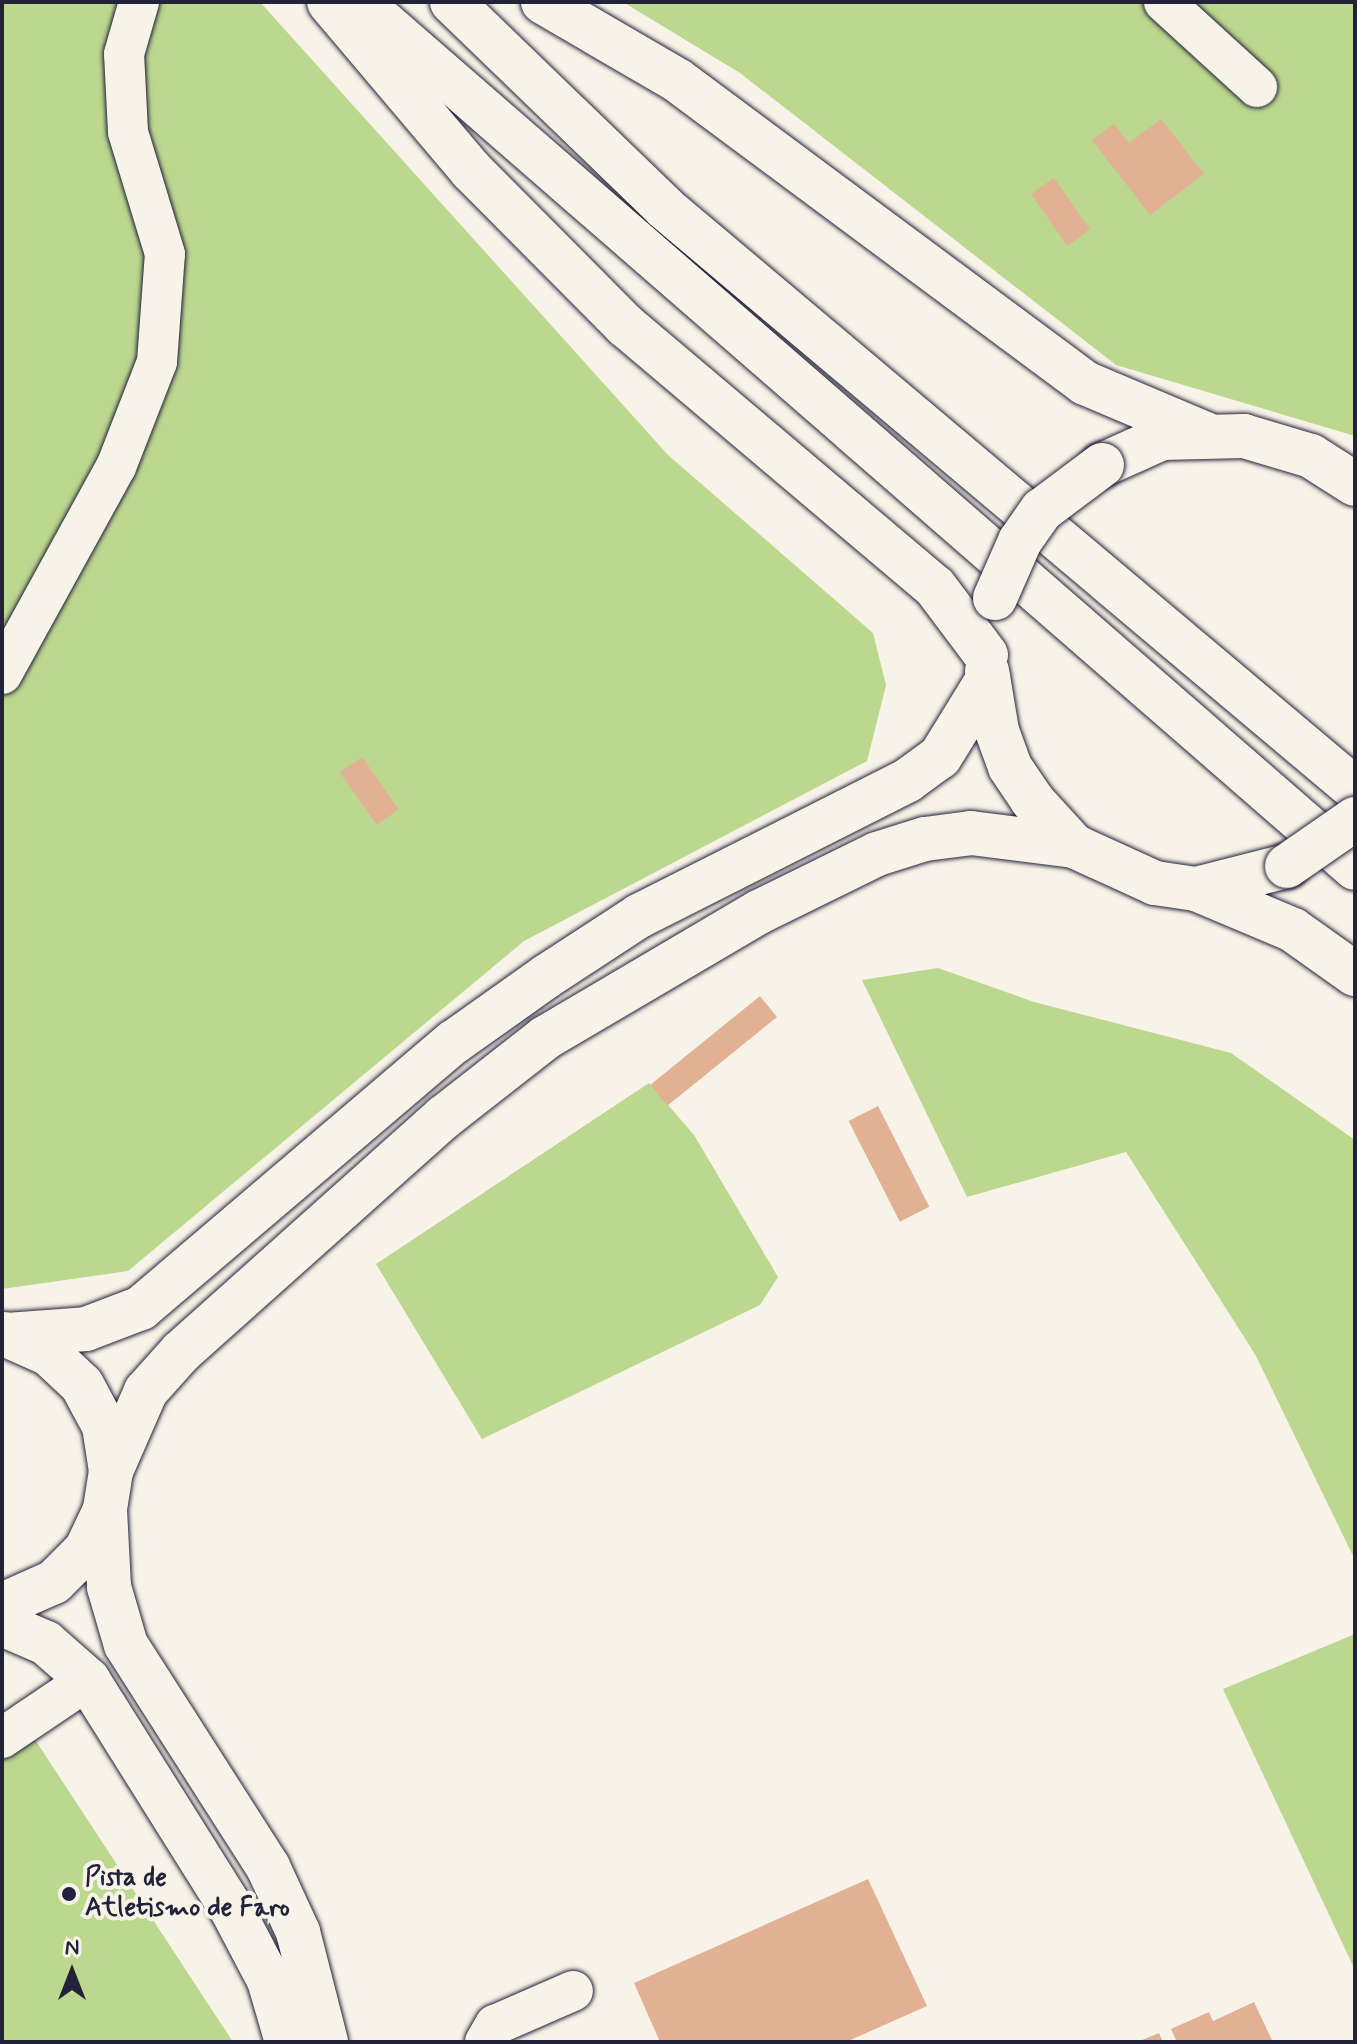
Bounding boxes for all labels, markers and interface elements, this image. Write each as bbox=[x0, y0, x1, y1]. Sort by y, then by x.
place label: Pista de Atletismo de Faro bbox=[85, 1863, 286, 1924]
marker: Pista de Atletismo de Faro bbox=[60, 1885, 78, 1903]
north arrow bbox=[32, 1932, 112, 2012]
text: N bbox=[65, 1934, 79, 1962]

